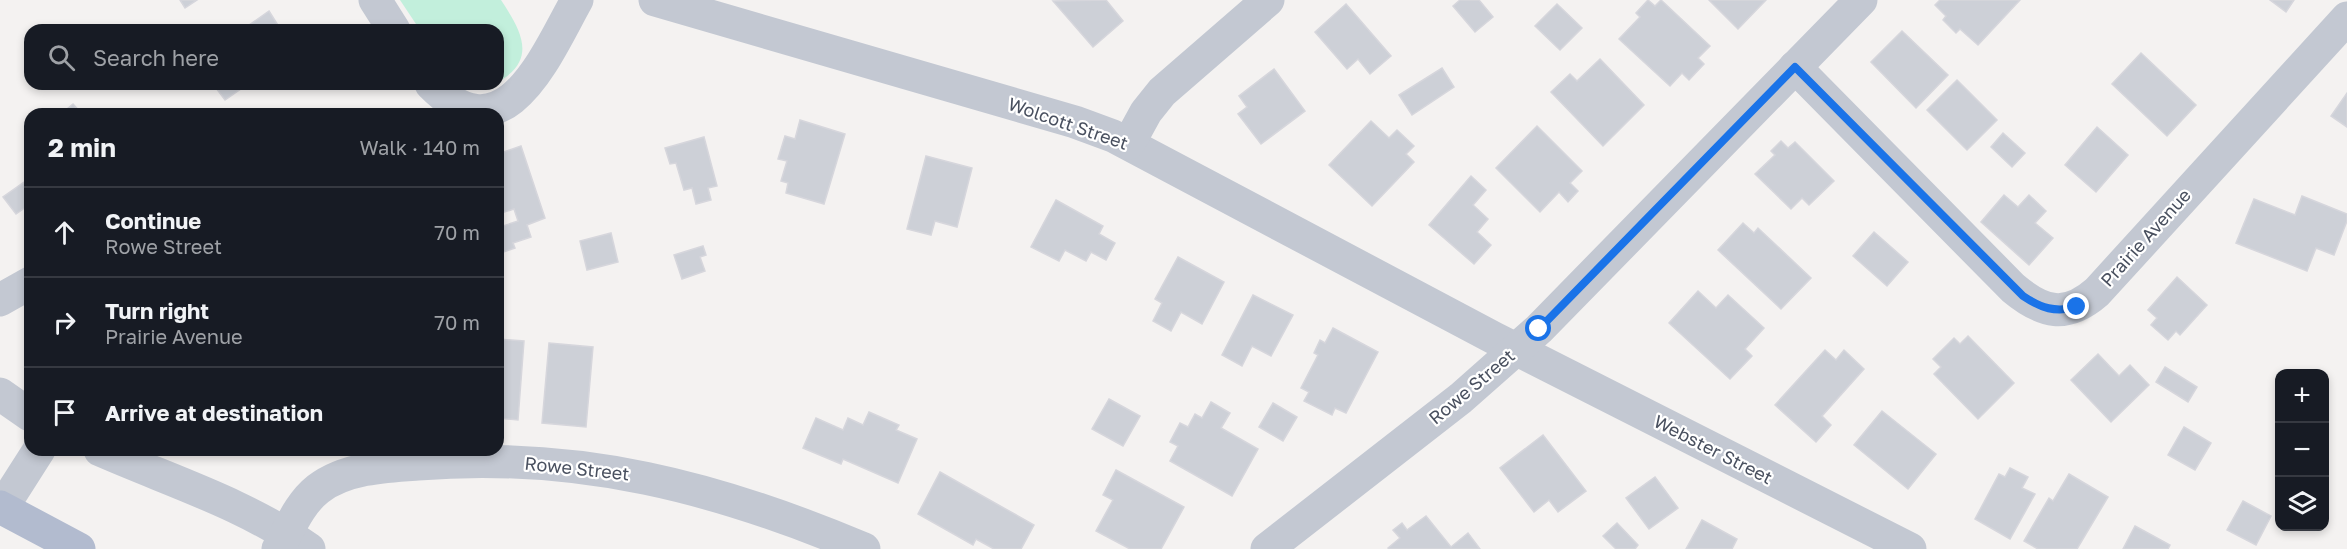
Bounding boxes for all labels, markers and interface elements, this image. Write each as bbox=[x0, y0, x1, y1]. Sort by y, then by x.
search box bbox=[24, 24, 504, 90]
icon: search bbox=[45, 41, 78, 74]
text: Search here bbox=[93, 44, 219, 71]
street label: Wolcott Street bbox=[1005, 92, 1131, 154]
text: 2 min bbox=[48, 132, 116, 163]
text: Walk · 140 m bbox=[360, 135, 480, 159]
street label: Prairie Avenue bbox=[2096, 184, 2195, 291]
text: Continue bbox=[105, 207, 201, 234]
icon: ahead bbox=[48, 216, 81, 249]
text: 70 m bbox=[434, 220, 480, 244]
text: Rowe Street bbox=[105, 234, 222, 258]
route end bbox=[2063, 293, 2089, 319]
text: Turn right bbox=[105, 297, 209, 324]
icon: right bbox=[48, 306, 81, 339]
text: 70 m bbox=[434, 310, 480, 334]
route start bbox=[1525, 315, 1551, 341]
text: Prairie Avenue bbox=[105, 324, 243, 348]
street label: Rowe Street bbox=[1424, 344, 1519, 429]
map controls bbox=[2275, 369, 2329, 531]
button: + bbox=[2275, 369, 2329, 423]
icon: arrive bbox=[48, 396, 81, 429]
text: Arrive at destination bbox=[105, 399, 323, 426]
street label: Webster Street bbox=[1651, 410, 1776, 488]
button: − bbox=[2275, 423, 2329, 477]
street label: Rowe Street bbox=[524, 452, 631, 484]
button: layers bbox=[2275, 477, 2329, 531]

